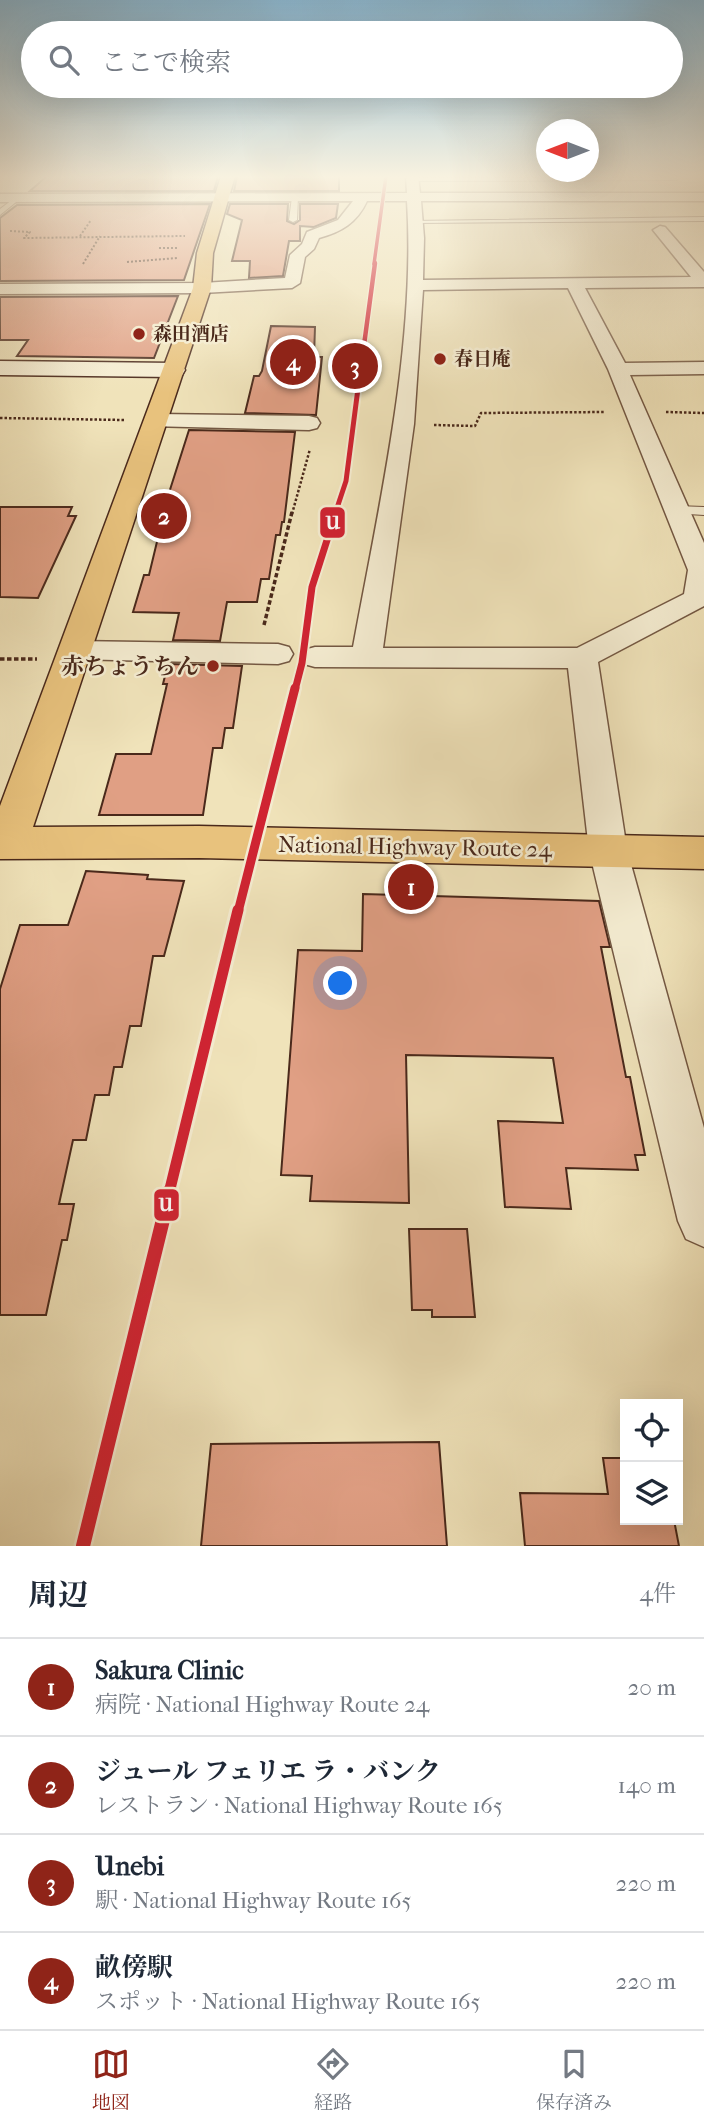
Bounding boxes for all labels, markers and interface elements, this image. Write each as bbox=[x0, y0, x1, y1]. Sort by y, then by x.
search box bbox=[21, 21, 683, 98]
icon: search bbox=[45, 41, 83, 79]
text: ここで検索 bbox=[101, 47, 231, 78]
north arrow bbox=[536, 119, 599, 182]
place label: 森田酒店 bbox=[153, 323, 229, 345]
marker: 森田酒店 bbox=[131, 326, 147, 342]
pin: 4 bbox=[270, 336, 316, 388]
pin: 3 bbox=[332, 340, 378, 392]
place label: 春日庵 bbox=[454, 348, 511, 370]
marker: 春日庵 bbox=[432, 351, 448, 367]
pin: 2 bbox=[141, 490, 187, 542]
line badge: U bbox=[319, 506, 346, 539]
text: U bbox=[325, 512, 341, 534]
place label: 赤ちょうちん bbox=[61, 653, 199, 680]
marker: 赤ちょうちん bbox=[205, 658, 221, 674]
street label: National Highway Route 24 bbox=[278, 831, 554, 863]
pin: 1 bbox=[388, 861, 434, 913]
your location bbox=[323, 966, 357, 1000]
line badge: U bbox=[153, 1188, 180, 1222]
text: U bbox=[158, 1194, 174, 1216]
map controls bbox=[620, 1399, 683, 1525]
button: locate bbox=[620, 1399, 683, 1462]
button: layers bbox=[620, 1462, 683, 1525]
text: 周辺 bbox=[28, 1578, 88, 1613]
text: 4件 bbox=[639, 1580, 676, 1607]
text: Sakura Clinic bbox=[95, 1655, 244, 1686]
text: 1 bbox=[47, 1674, 55, 1701]
text: 20 m bbox=[627, 1674, 676, 1701]
text: 病院 · National Highway Route 24 bbox=[95, 1691, 429, 1718]
text: ジュール フェリエ ラ・バンク bbox=[95, 1756, 441, 1787]
text: 2 bbox=[45, 1772, 57, 1799]
text: 140 m bbox=[617, 1772, 676, 1799]
text: レストラン · National Highway Route 165 bbox=[95, 1792, 503, 1819]
text: Unebi bbox=[95, 1851, 164, 1882]
text: 3 bbox=[46, 1870, 56, 1897]
text: 220 m bbox=[616, 1870, 676, 1897]
text: 駅 · National Highway Route 165 bbox=[95, 1887, 411, 1914]
text: 畝傍駅 bbox=[95, 1952, 173, 1983]
text: 4 bbox=[44, 1968, 58, 1995]
text: 220 m bbox=[616, 1968, 676, 1995]
text: スポット · National Highway Route 165 bbox=[95, 1988, 480, 2015]
tab: 地図 bbox=[92, 2045, 130, 2114]
tab: 経路 bbox=[314, 2045, 352, 2114]
tab: 保存済み bbox=[536, 2045, 612, 2114]

